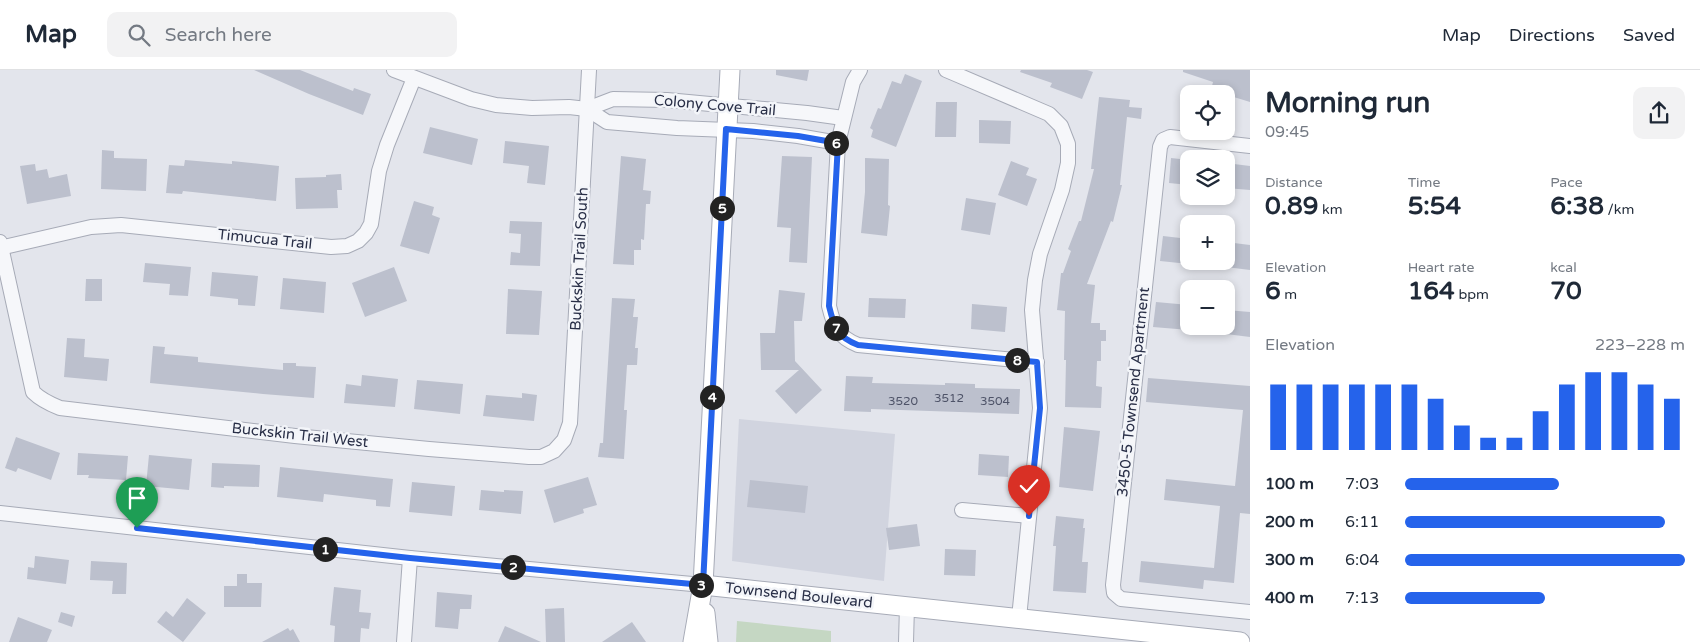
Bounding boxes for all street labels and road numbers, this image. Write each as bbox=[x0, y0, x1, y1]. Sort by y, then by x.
street label: Colony Cove Trail bbox=[653, 91, 777, 119]
street label: Buckskin Trail South bbox=[566, 187, 592, 331]
street label: Timucua Trail bbox=[217, 225, 313, 253]
street label: 3450-5 Townsend Apartment bbox=[1113, 286, 1153, 498]
street label: Buckskin Trail West bbox=[231, 419, 369, 451]
street label: Townsend Boulevard bbox=[724, 578, 874, 612]

